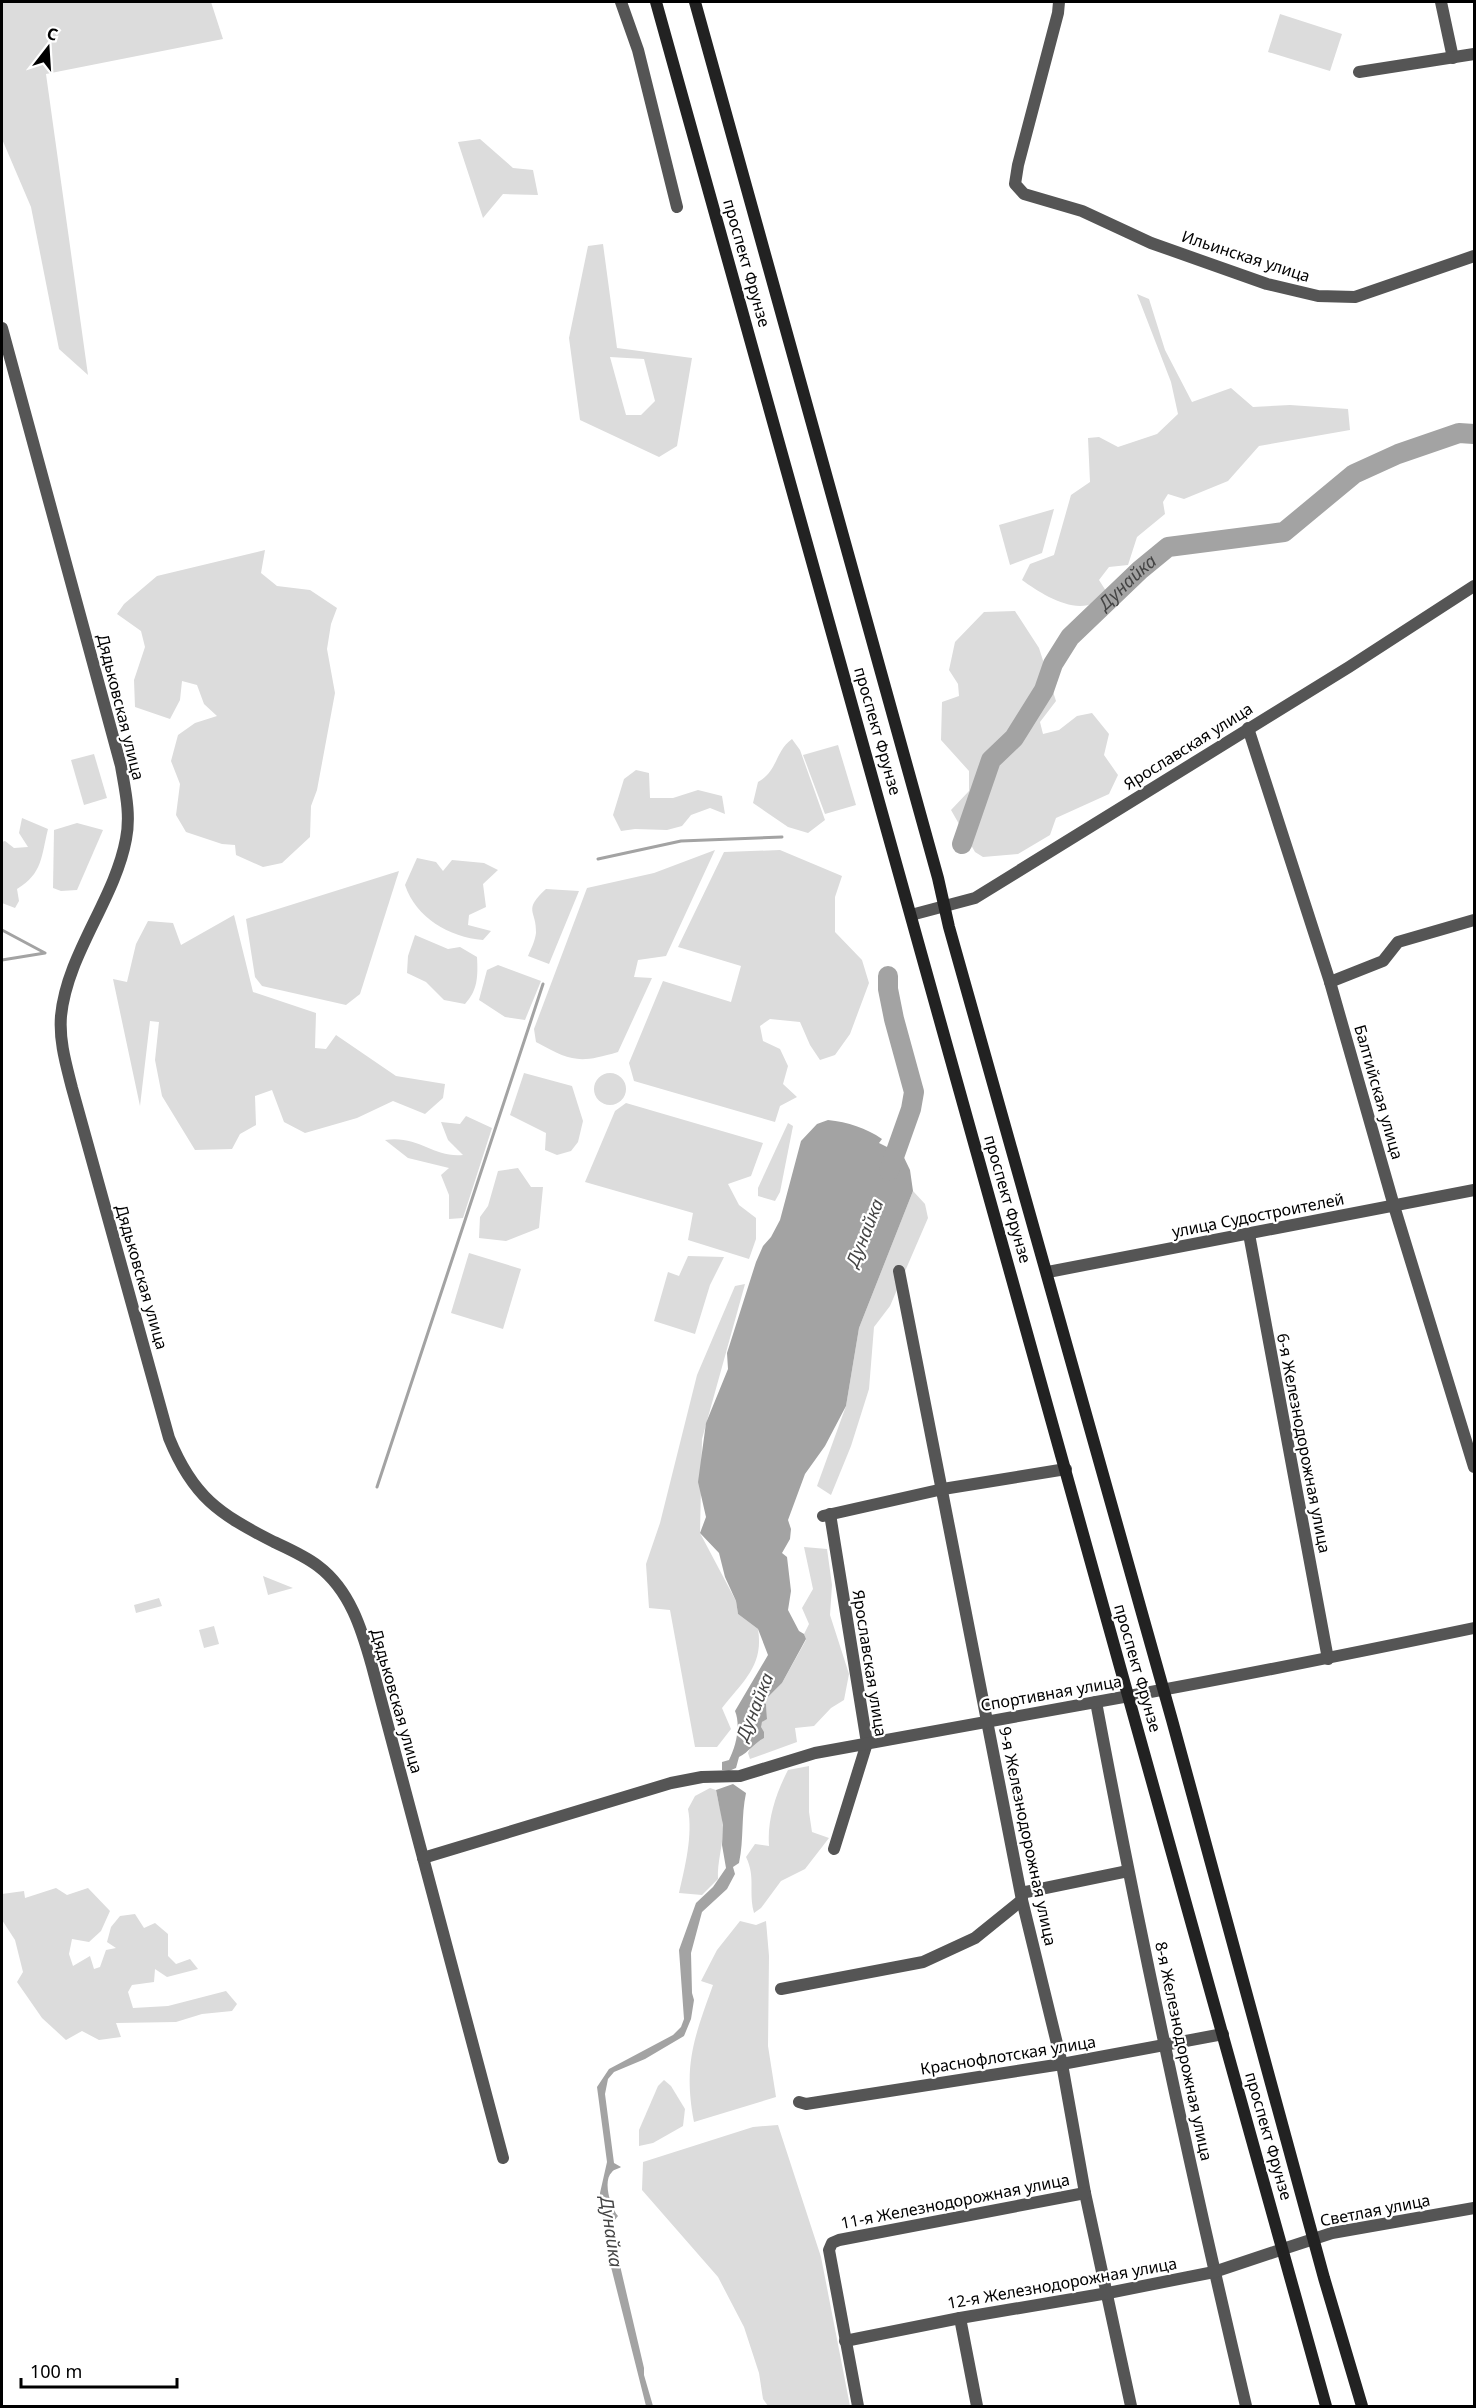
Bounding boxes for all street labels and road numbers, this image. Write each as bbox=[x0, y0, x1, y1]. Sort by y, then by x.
street label: проспект Фрунзе bbox=[718, 196, 776, 330]
street label: Ильинская улица bbox=[1179, 225, 1313, 287]
street label: Дядьковская улица bbox=[92, 632, 150, 782]
street label: проспект Фрунзе bbox=[849, 664, 907, 798]
street label: Ярославская улица bbox=[1119, 697, 1257, 795]
street label: Балтийская улица bbox=[1349, 1022, 1409, 1162]
street label: проспект Фрунзе bbox=[979, 1132, 1037, 1266]
street label: улица Судостроителей bbox=[1170, 1188, 1346, 1242]
street label: Дядьковская улица bbox=[111, 1202, 173, 1352]
street label: 6-я Железнодорожная улица bbox=[1272, 1331, 1336, 1555]
street label: Ярославская улица bbox=[848, 1588, 892, 1738]
street label: проспект Фрунзе bbox=[1109, 1601, 1167, 1735]
street label: Дядьковская улица bbox=[366, 1626, 428, 1776]
street label: Спортивная улица bbox=[979, 1670, 1123, 1716]
street label: 9-я Железнодорожная улица bbox=[994, 1724, 1062, 1948]
street label: 8-я Железнодорожная улица bbox=[1150, 1939, 1218, 2163]
street label: Краснофлотская улица bbox=[919, 2030, 1097, 2080]
street label: проспект Фрунзе bbox=[1240, 2069, 1298, 2203]
street label: 11-я Железнодорожная улица bbox=[839, 2168, 1071, 2234]
street label: Светлая улица bbox=[1318, 2189, 1432, 2231]
street label: 12-я Железнодорожная улица bbox=[945, 2252, 1179, 2314]

